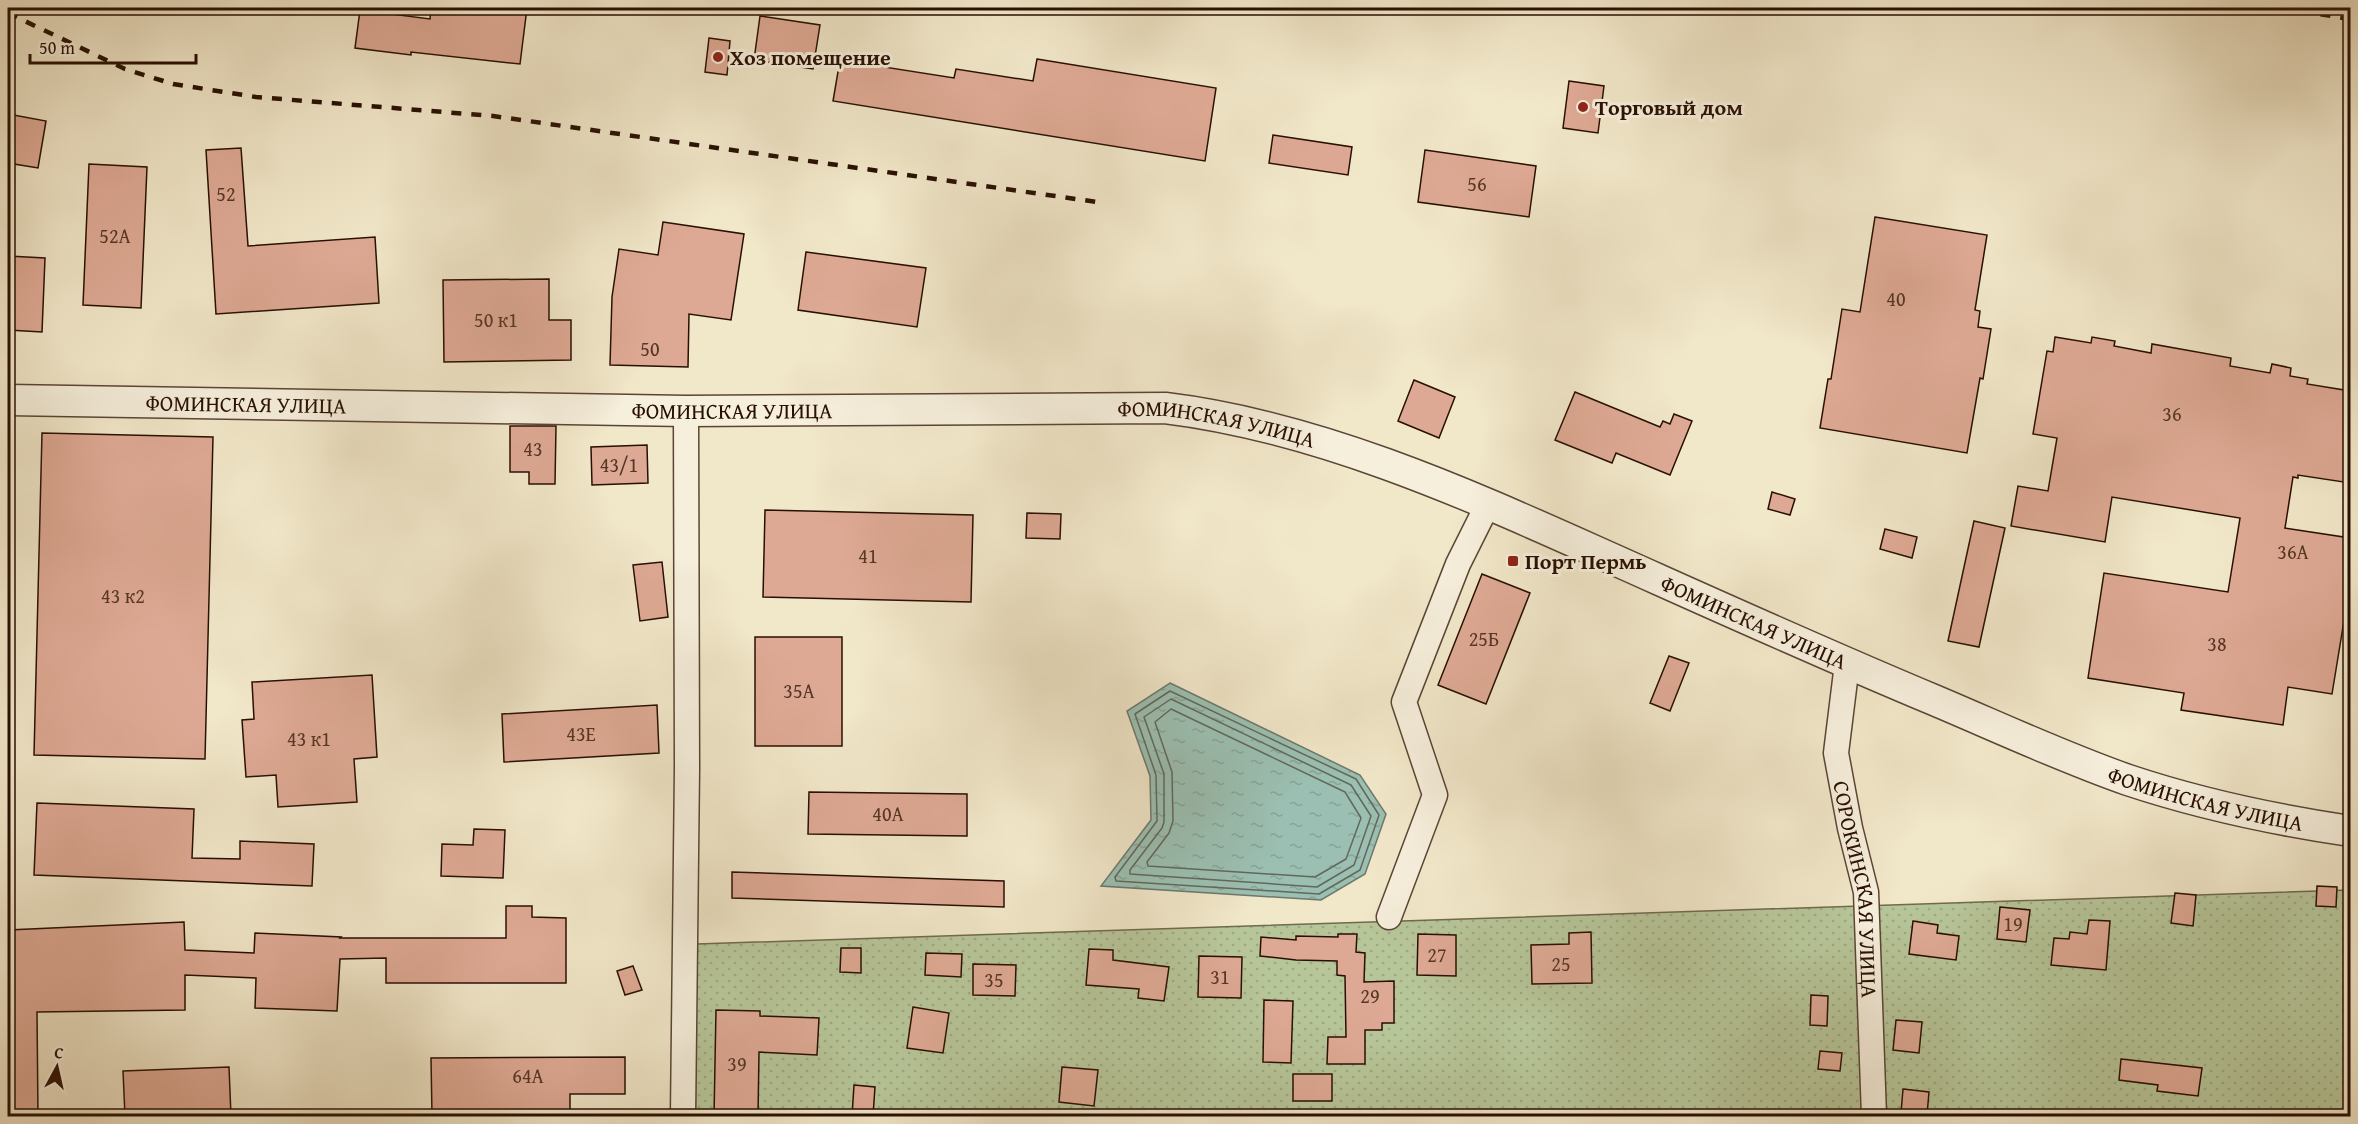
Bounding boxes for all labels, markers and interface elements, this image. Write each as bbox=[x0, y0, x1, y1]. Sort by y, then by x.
scale bar bbox=[30, 27, 196, 65]
text: 50 m bbox=[39, 34, 75, 61]
place label: Хоз помещение bbox=[730, 41, 891, 73]
marker: Хоз помещение bbox=[711, 50, 725, 64]
place label: Торговый дом bbox=[1595, 91, 1743, 123]
marker: Торговый дом bbox=[1576, 100, 1590, 114]
house number: 56 bbox=[1467, 169, 1487, 198]
house number: 52 bbox=[216, 179, 236, 208]
house number: 52А bbox=[99, 221, 131, 250]
house number: 40 bbox=[1886, 284, 1906, 313]
house number: 50 к1 bbox=[474, 305, 518, 334]
house number: 50 bbox=[640, 334, 660, 363]
street label: ФОМИНСКАЯ УЛИЦА bbox=[145, 386, 347, 421]
street label: ФОМИНСКАЯ УЛИЦА bbox=[1117, 392, 1320, 456]
street label: ФОМИНСКАЯ УЛИЦА bbox=[631, 394, 833, 427]
house number: 36 bbox=[2162, 399, 2182, 428]
house number: 43 bbox=[523, 434, 543, 463]
house number: 43/1 bbox=[600, 450, 638, 479]
house number: 36А bbox=[2277, 537, 2309, 566]
house number: 41 bbox=[858, 541, 878, 570]
place label: Порт Пермь bbox=[1525, 545, 1647, 577]
marker: Порт Пермь bbox=[1506, 554, 1520, 568]
street label: ФОМИНСКАЯ УЛИЦА bbox=[1656, 567, 1853, 677]
house number: 43 к2 bbox=[101, 581, 145, 610]
house number: 25Б bbox=[1469, 624, 1499, 653]
house number: 38 bbox=[2207, 629, 2227, 658]
house number: 35А bbox=[783, 676, 815, 705]
house number: 43Е bbox=[566, 719, 596, 748]
house number: 43 к1 bbox=[287, 724, 331, 753]
street label: ФОМИНСКАЯ УЛИЦА bbox=[2103, 758, 2306, 839]
street label: СОРОКИНСКАЯ УЛИЦА bbox=[1825, 778, 1886, 999]
house number: 40А bbox=[872, 799, 904, 828]
house number: 19 bbox=[2003, 909, 2023, 938]
house number: 27 bbox=[1427, 940, 1447, 969]
house number: 25 bbox=[1551, 949, 1571, 978]
house number: 31 bbox=[1210, 962, 1230, 991]
house number: 35 bbox=[984, 965, 1004, 994]
house number: 29 bbox=[1360, 981, 1380, 1010]
north arrow bbox=[27, 1037, 87, 1097]
text: С bbox=[53, 1040, 65, 1065]
house number: 39 bbox=[727, 1049, 747, 1078]
house number: 64А bbox=[512, 1061, 544, 1090]

